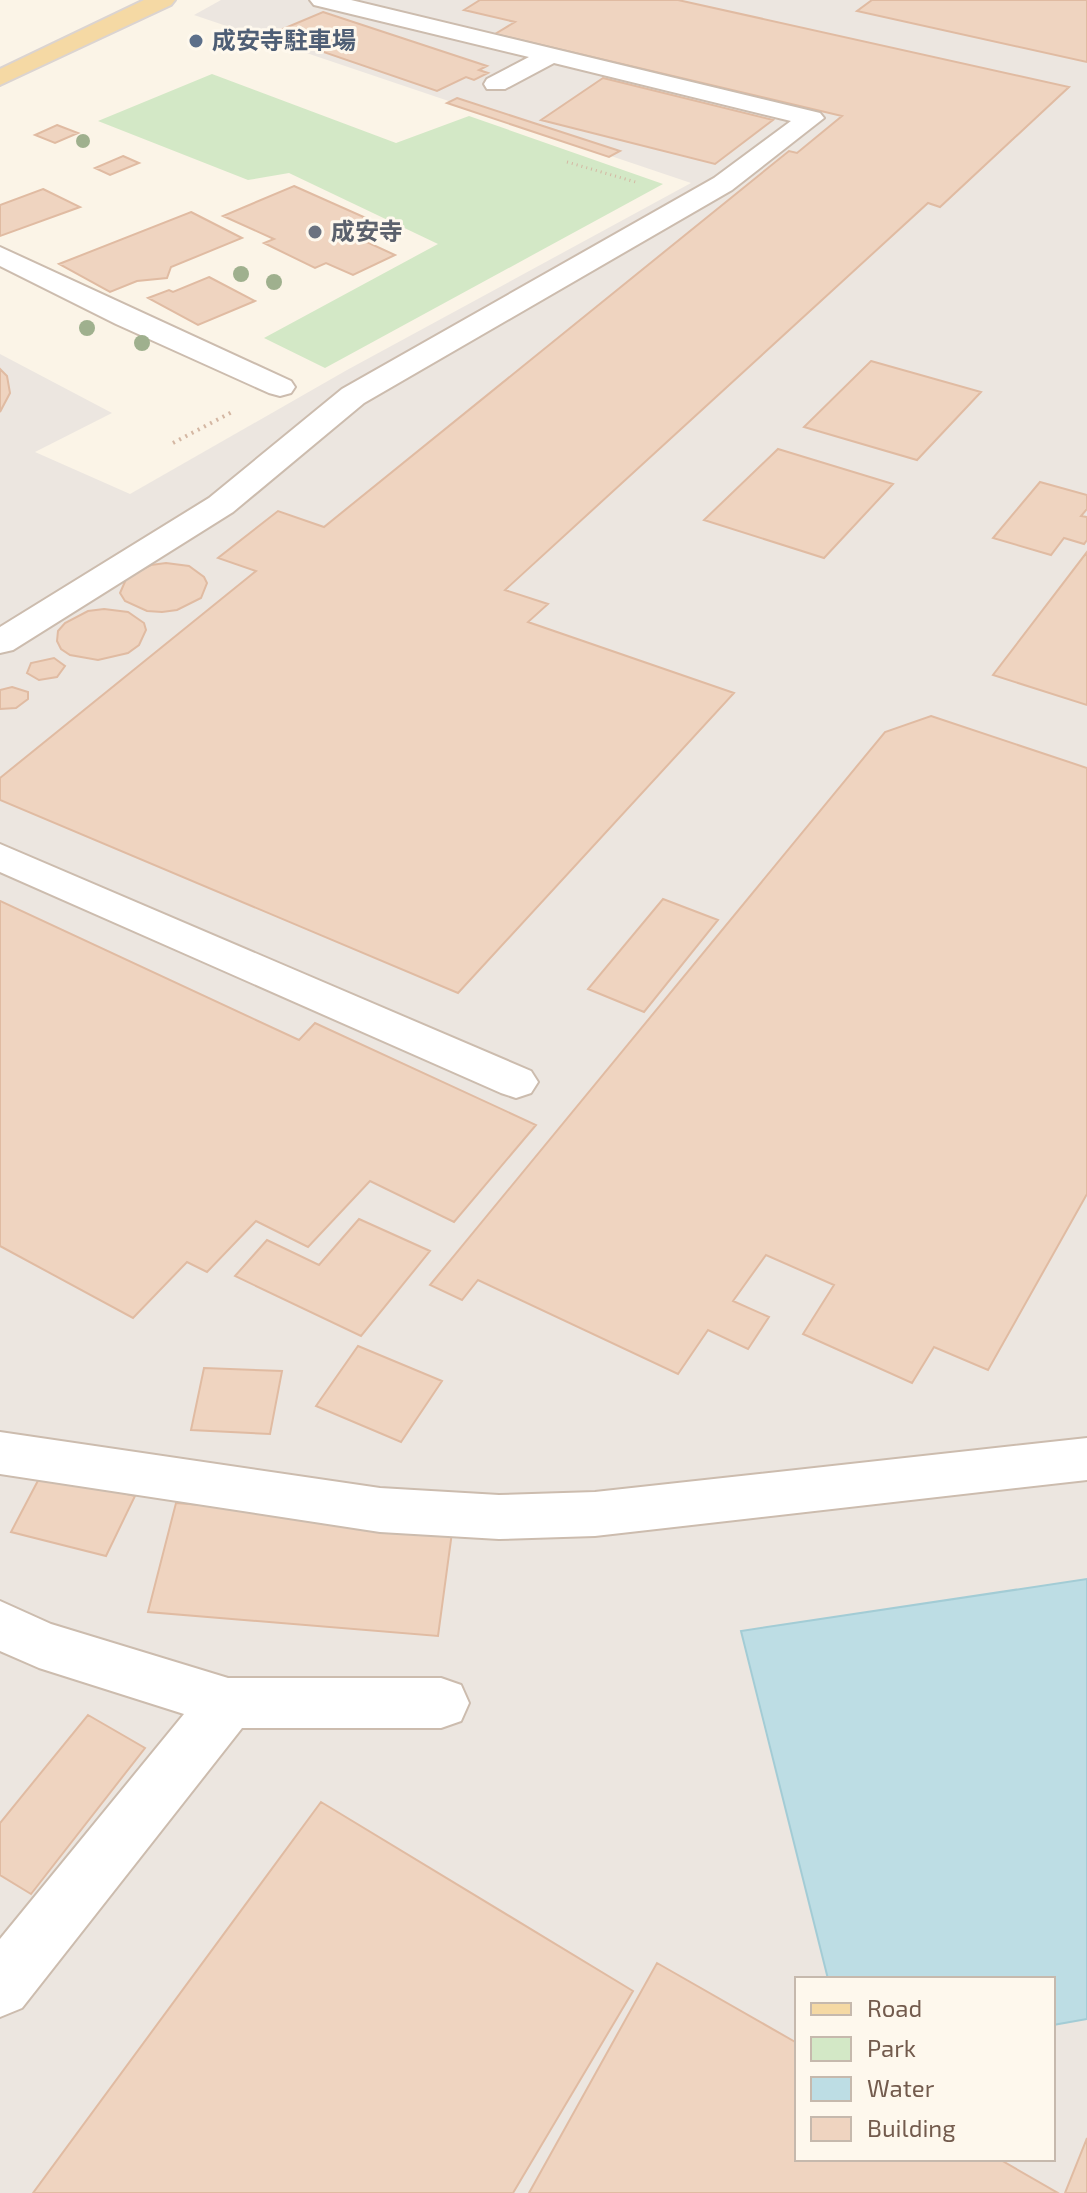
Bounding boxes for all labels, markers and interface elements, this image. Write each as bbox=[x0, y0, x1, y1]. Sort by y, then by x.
place label: 成安寺駐車場 bbox=[212, 25, 356, 54]
marker: 成安寺駐車場 bbox=[187, 32, 205, 50]
place label: 成安寺 bbox=[331, 216, 403, 245]
marker: 成安寺 bbox=[306, 223, 324, 241]
legend bbox=[795, 1977, 1055, 2161]
text: Road bbox=[867, 1993, 922, 2022]
text: Park bbox=[867, 2033, 916, 2062]
text: Water bbox=[867, 2073, 935, 2102]
text: Building bbox=[867, 2113, 956, 2142]

